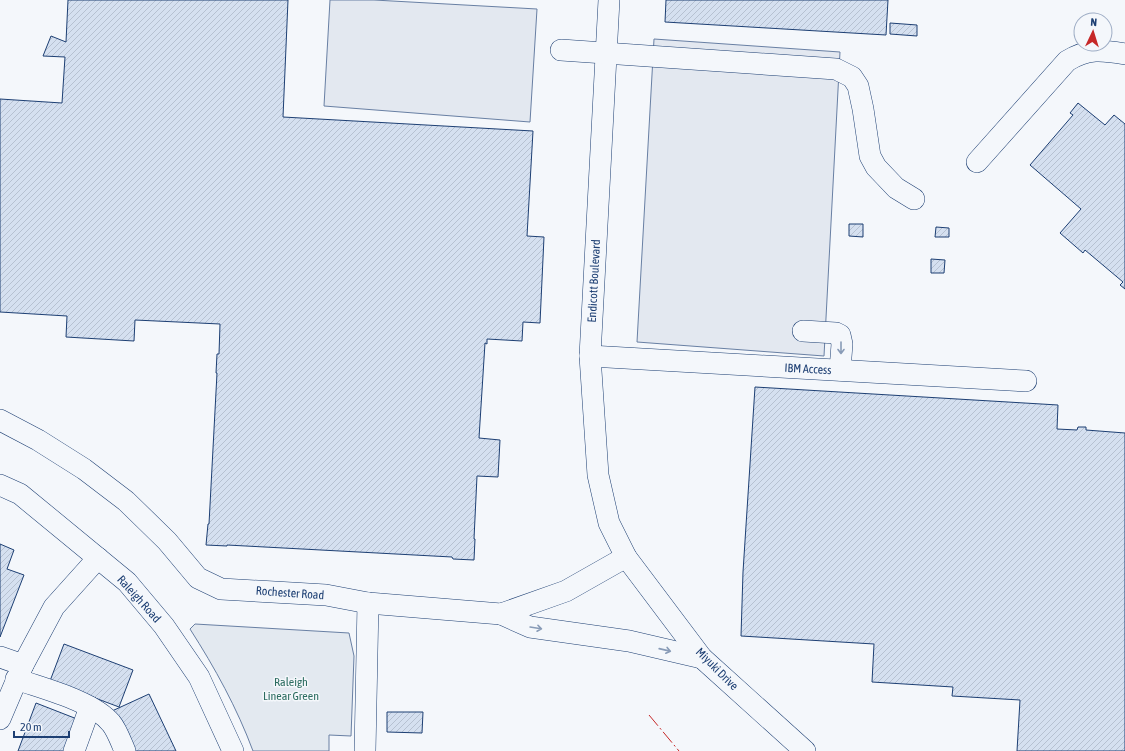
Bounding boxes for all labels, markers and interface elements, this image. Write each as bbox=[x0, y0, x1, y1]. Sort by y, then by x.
north arrow bbox=[1073, 12, 1113, 52]
text: N bbox=[1090, 16, 1097, 28]
street label: Endicott Boulevard bbox=[585, 239, 603, 323]
one-way arrow bbox=[837, 341, 845, 354]
street label: IBM Access bbox=[784, 361, 832, 377]
street label: Raleigh Road bbox=[114, 573, 164, 625]
street label: Rochester Road bbox=[255, 584, 325, 602]
one-way arrow bbox=[530, 624, 543, 632]
street label: Miyuki Drive bbox=[693, 645, 741, 693]
one-way arrow bbox=[658, 646, 671, 654]
park label: Raleigh Linear Green bbox=[263, 675, 319, 703]
scale bar bbox=[14, 713, 69, 739]
text: 20 m bbox=[20, 720, 42, 734]

